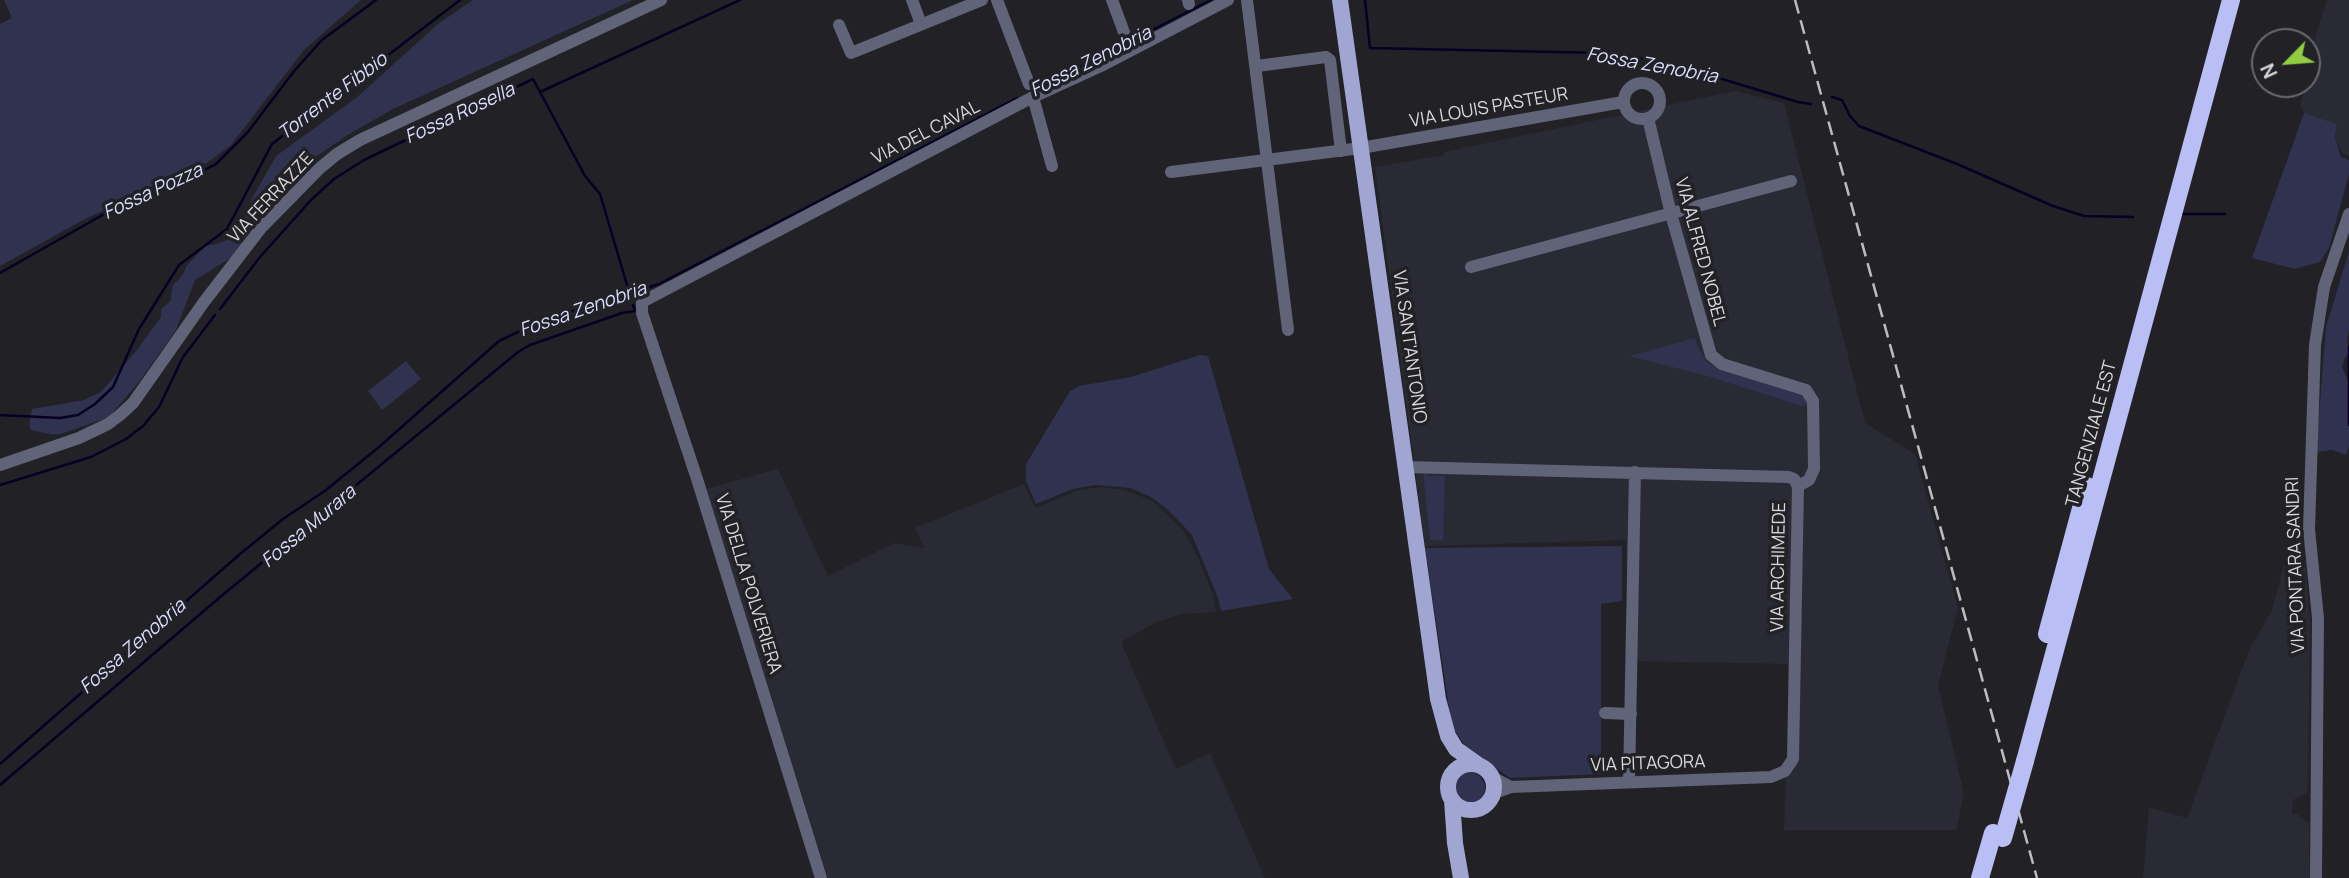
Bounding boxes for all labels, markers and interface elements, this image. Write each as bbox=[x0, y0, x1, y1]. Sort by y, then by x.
water label: Fossa Zenobria bbox=[1027, 22, 1155, 102]
north arrow bbox=[2251, 28, 2321, 98]
water label: Fossa Zenobria bbox=[1585, 43, 1719, 89]
water label: Torrente Fibbio bbox=[274, 48, 392, 146]
text: N bbox=[2254, 59, 2283, 83]
water label: Fossa Rosella bbox=[402, 79, 518, 149]
street label: VIA LOUIS PASTEUR bbox=[1408, 83, 1570, 133]
street label: VIA DEL CAVAL bbox=[868, 97, 984, 169]
street label: VIA FERRAZZE bbox=[224, 148, 318, 248]
water label: Fossa Pozza bbox=[100, 159, 206, 225]
street label: VIA ALFRED NOBEL bbox=[1670, 175, 1730, 329]
street label: VIA SANT'ANTONIO bbox=[1388, 269, 1430, 425]
water label: Fossa Zenobria bbox=[517, 278, 649, 342]
street label: TANGENZIALE EST bbox=[2062, 358, 2122, 510]
street label: VIA PONTARA SANDRI bbox=[2282, 476, 2310, 654]
water label: Fossa Murara bbox=[257, 481, 361, 573]
street label: VIA DELLA POLVERIERA bbox=[710, 491, 786, 677]
street label: VIA ARCHIMEDE bbox=[1767, 502, 1791, 632]
water label: Fossa Zenobria bbox=[75, 595, 191, 699]
street label: VIA PITAGORA bbox=[1590, 751, 1706, 777]

